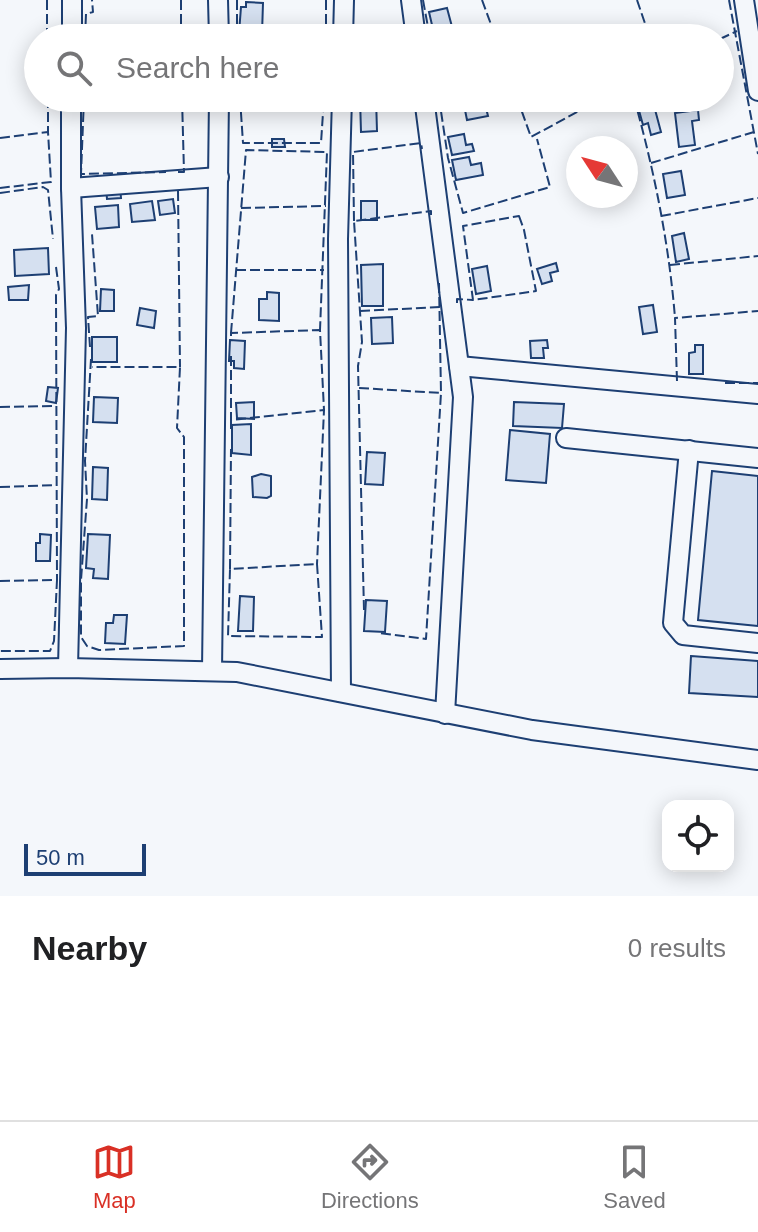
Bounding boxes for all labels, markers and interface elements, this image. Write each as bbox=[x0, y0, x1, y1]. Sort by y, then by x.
search box bbox=[24, 24, 734, 112]
icon: search bbox=[52, 46, 96, 90]
text: Search here bbox=[116, 51, 279, 84]
north arrow bbox=[566, 136, 638, 208]
map controls bbox=[662, 800, 734, 872]
button: locate bbox=[662, 800, 734, 872]
scale bar bbox=[24, 840, 146, 876]
text: 50 m bbox=[36, 845, 85, 870]
text: Nearby bbox=[32, 929, 147, 967]
text: 0 results bbox=[628, 933, 726, 963]
tab: Map bbox=[92, 1140, 136, 1214]
tab: Directions bbox=[321, 1140, 419, 1214]
tab: Saved bbox=[603, 1140, 666, 1214]

